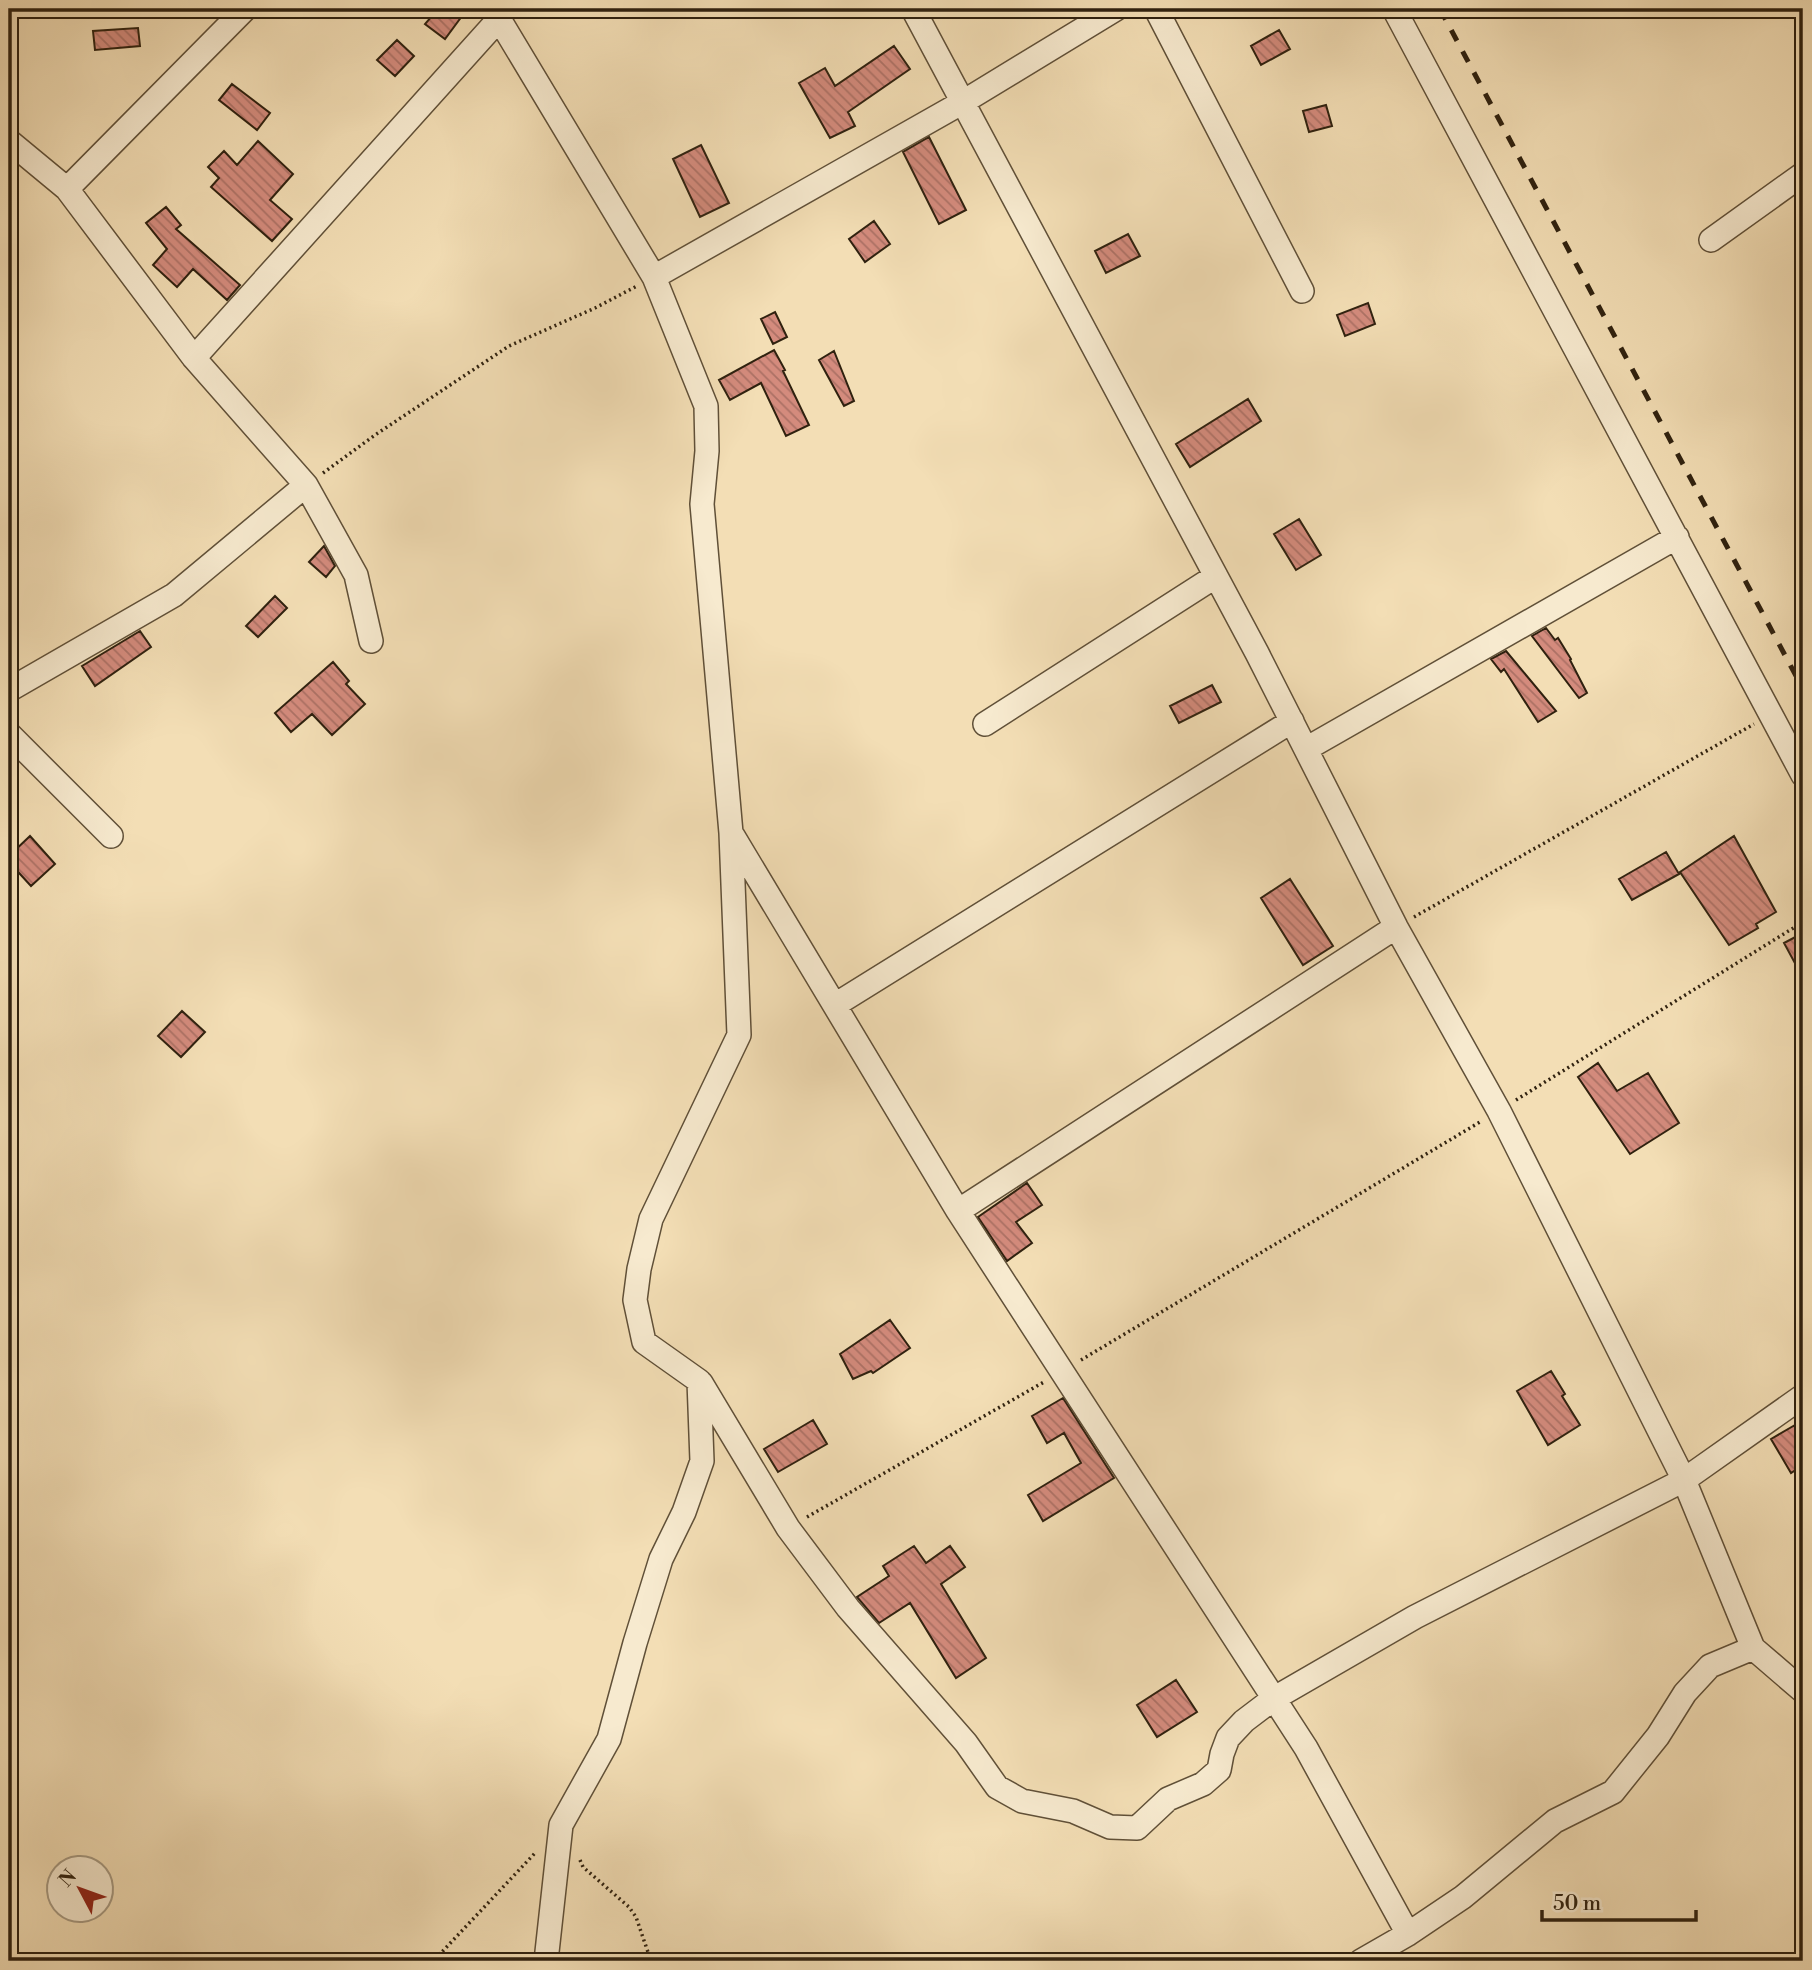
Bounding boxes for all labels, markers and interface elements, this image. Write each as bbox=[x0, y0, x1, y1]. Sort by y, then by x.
north arrow bbox=[46, 1854, 116, 1924]
text: N bbox=[54, 1865, 82, 1892]
scale bar bbox=[1542, 1879, 1696, 1923]
text: 50 m bbox=[1553, 1891, 1601, 1917]

